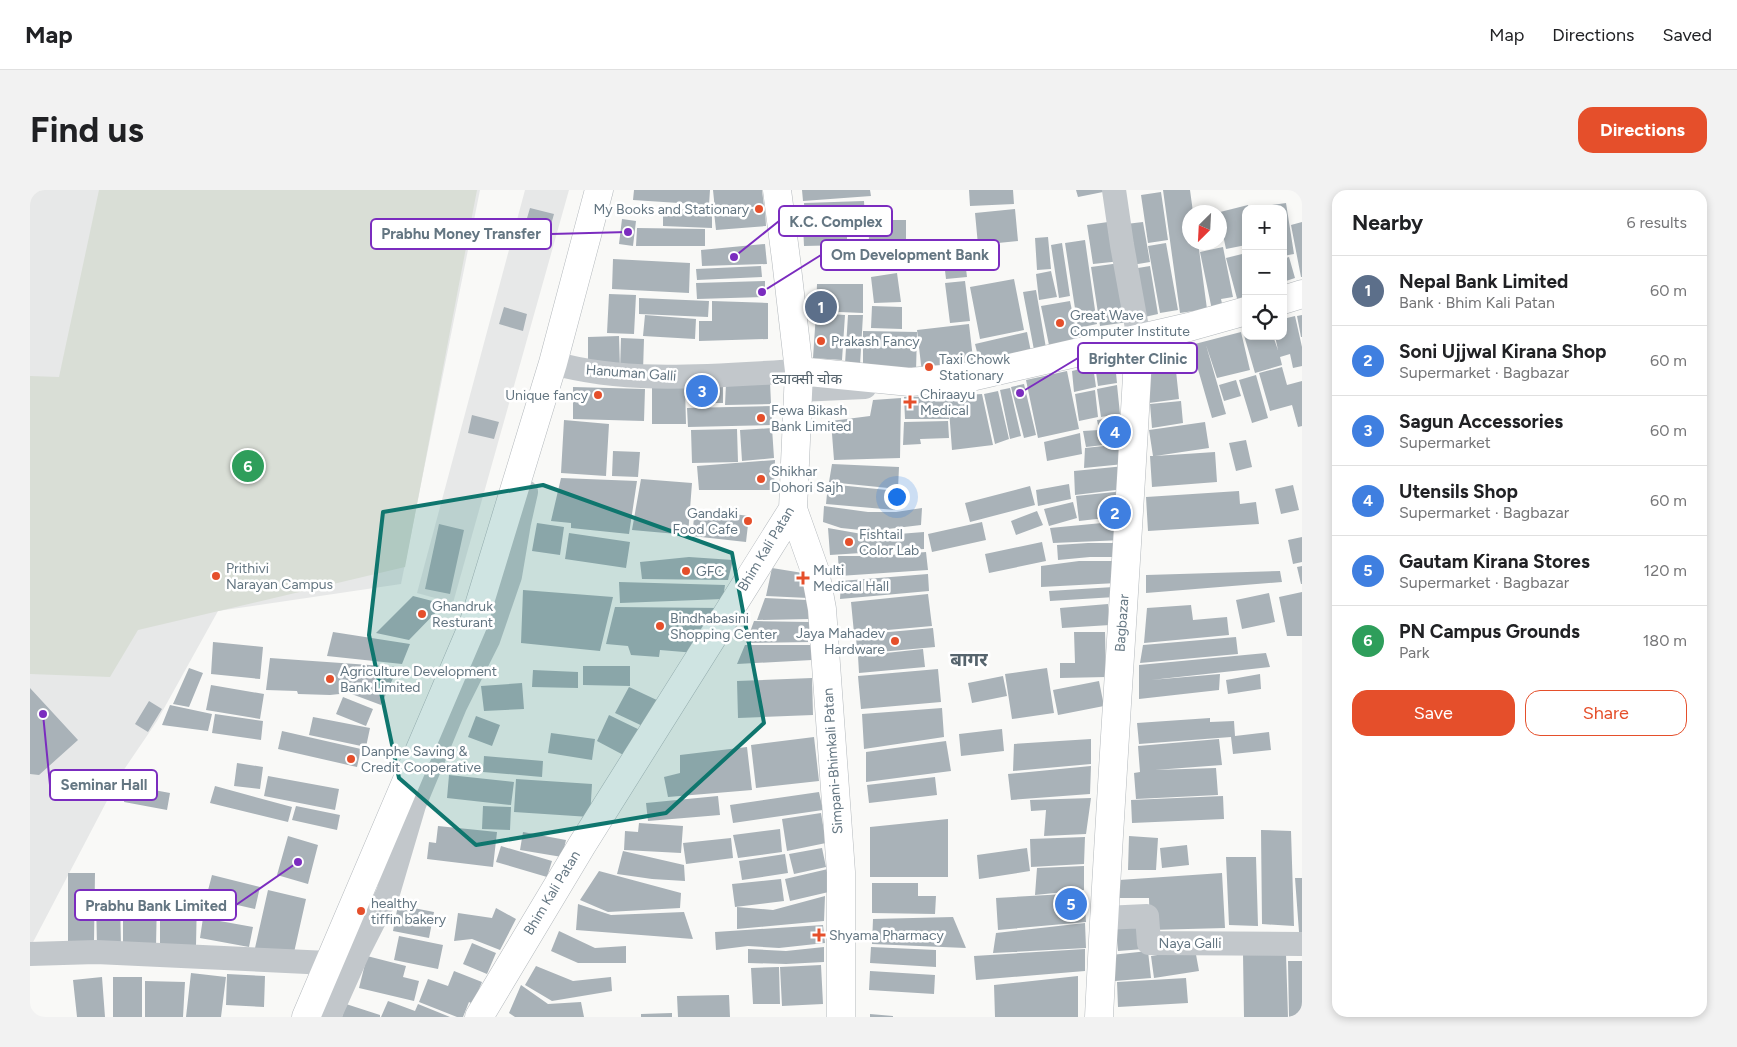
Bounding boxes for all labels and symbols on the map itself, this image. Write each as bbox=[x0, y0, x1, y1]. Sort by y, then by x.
place label: My Books and Stationary bbox=[593, 201, 750, 218]
marker: My Books and Stationary bbox=[753, 203, 765, 215]
north arrow bbox=[1182, 205, 1227, 250]
callout: K.C. Complex bbox=[779, 206, 892, 236]
text: K.C. Complex bbox=[789, 213, 883, 231]
callout: Prabhu Money Transfer bbox=[371, 219, 551, 249]
text: Prabhu Money Transfer bbox=[381, 225, 541, 243]
callout: Om Development Bank bbox=[821, 240, 999, 270]
text: Om Development Bank bbox=[831, 246, 989, 264]
pin: 1 bbox=[805, 288, 837, 326]
place label: Great Wave Computer Institute bbox=[1070, 307, 1190, 340]
marker: Great Wave Computer Institute bbox=[1054, 317, 1066, 329]
place label: Prakash Fancy bbox=[831, 333, 920, 350]
marker: Prakash Fancy bbox=[815, 335, 827, 347]
callout: Brighter Clinic bbox=[1078, 343, 1197, 373]
text: Brighter Clinic bbox=[1089, 350, 1187, 368]
place label: Taxi Chowk Stationary bbox=[939, 351, 1010, 384]
street label: Hanuman Galli bbox=[585, 361, 677, 385]
marker: Taxi Chowk Stationary bbox=[923, 361, 935, 373]
district label: ट्याक्सी चोक bbox=[772, 370, 842, 388]
pin: 3 bbox=[686, 372, 718, 410]
place label: Chiraayu Medical bbox=[920, 386, 975, 419]
place label: Unique fancy bbox=[505, 387, 589, 404]
marker: Unique fancy bbox=[592, 389, 604, 401]
marker: Chiraayu Medical bbox=[904, 396, 916, 408]
place label: Fewa Bikash Bank Limited bbox=[771, 402, 852, 435]
marker: Fewa Bikash Bank Limited bbox=[755, 412, 767, 424]
pin: 4 bbox=[1099, 413, 1131, 451]
pin: 6 bbox=[232, 447, 264, 485]
place label: Shikhar Dohori Sajh bbox=[771, 463, 844, 496]
marker: Shikhar Dohori Sajh bbox=[755, 473, 767, 485]
your location bbox=[884, 484, 910, 510]
pin: 2 bbox=[1099, 494, 1131, 532]
street label: Bhim Kali Patan bbox=[734, 503, 798, 594]
place label: Gandaki Food Cafe bbox=[673, 505, 738, 538]
marker: Gandaki Food Cafe bbox=[742, 515, 754, 527]
place label: Fishtail Color Lab bbox=[859, 526, 919, 559]
marker: Fishtail Color Lab bbox=[843, 536, 855, 548]
place label: Prithivi Narayan Campus bbox=[226, 560, 333, 593]
place label: Multi Medical Hall bbox=[813, 562, 889, 595]
place label: GFC bbox=[696, 563, 724, 580]
marker: GFC bbox=[680, 565, 692, 577]
marker: Prithivi Narayan Campus bbox=[210, 570, 222, 582]
marker: Multi Medical Hall bbox=[797, 572, 809, 584]
street label: Bagbazar bbox=[1111, 593, 1133, 653]
place label: Ghandruk Resturant bbox=[432, 598, 493, 631]
marker: Ghandruk Resturant bbox=[416, 608, 428, 620]
place label: Bindhabasini Shopping Center bbox=[670, 610, 777, 643]
marker: Bindhabasini Shopping Center bbox=[654, 620, 666, 632]
place label: Jaya Mahadev Hardware bbox=[796, 625, 886, 658]
marker: Jaya Mahadev Hardware bbox=[889, 635, 901, 647]
district label: बागर bbox=[950, 648, 988, 671]
place label: Agriculture Development Bank Limited bbox=[340, 663, 497, 696]
marker: Agriculture Development Bank Limited bbox=[324, 673, 336, 685]
street label: Simpani-Bhimkali Patan bbox=[819, 687, 847, 835]
place label: Danphe Saving & Credit Cooperative bbox=[361, 743, 481, 776]
marker: Danphe Saving & Credit Cooperative bbox=[345, 753, 357, 765]
callout: Seminar Hall bbox=[50, 770, 157, 800]
text: Seminar Hall bbox=[61, 776, 147, 794]
street label: Bhim Kali Patan bbox=[520, 847, 584, 938]
pin: 5 bbox=[1055, 885, 1087, 923]
callout: Prabhu Bank Limited bbox=[75, 890, 236, 920]
place label: healthy tiffin bakery bbox=[371, 895, 447, 928]
text: Prabhu Bank Limited bbox=[85, 897, 227, 915]
marker: healthy tiffin bakery bbox=[355, 905, 367, 917]
place label: Shyama Pharmacy bbox=[829, 927, 944, 944]
marker: Shyama Pharmacy bbox=[813, 929, 825, 941]
street label: Naya Galli bbox=[1159, 935, 1221, 952]

